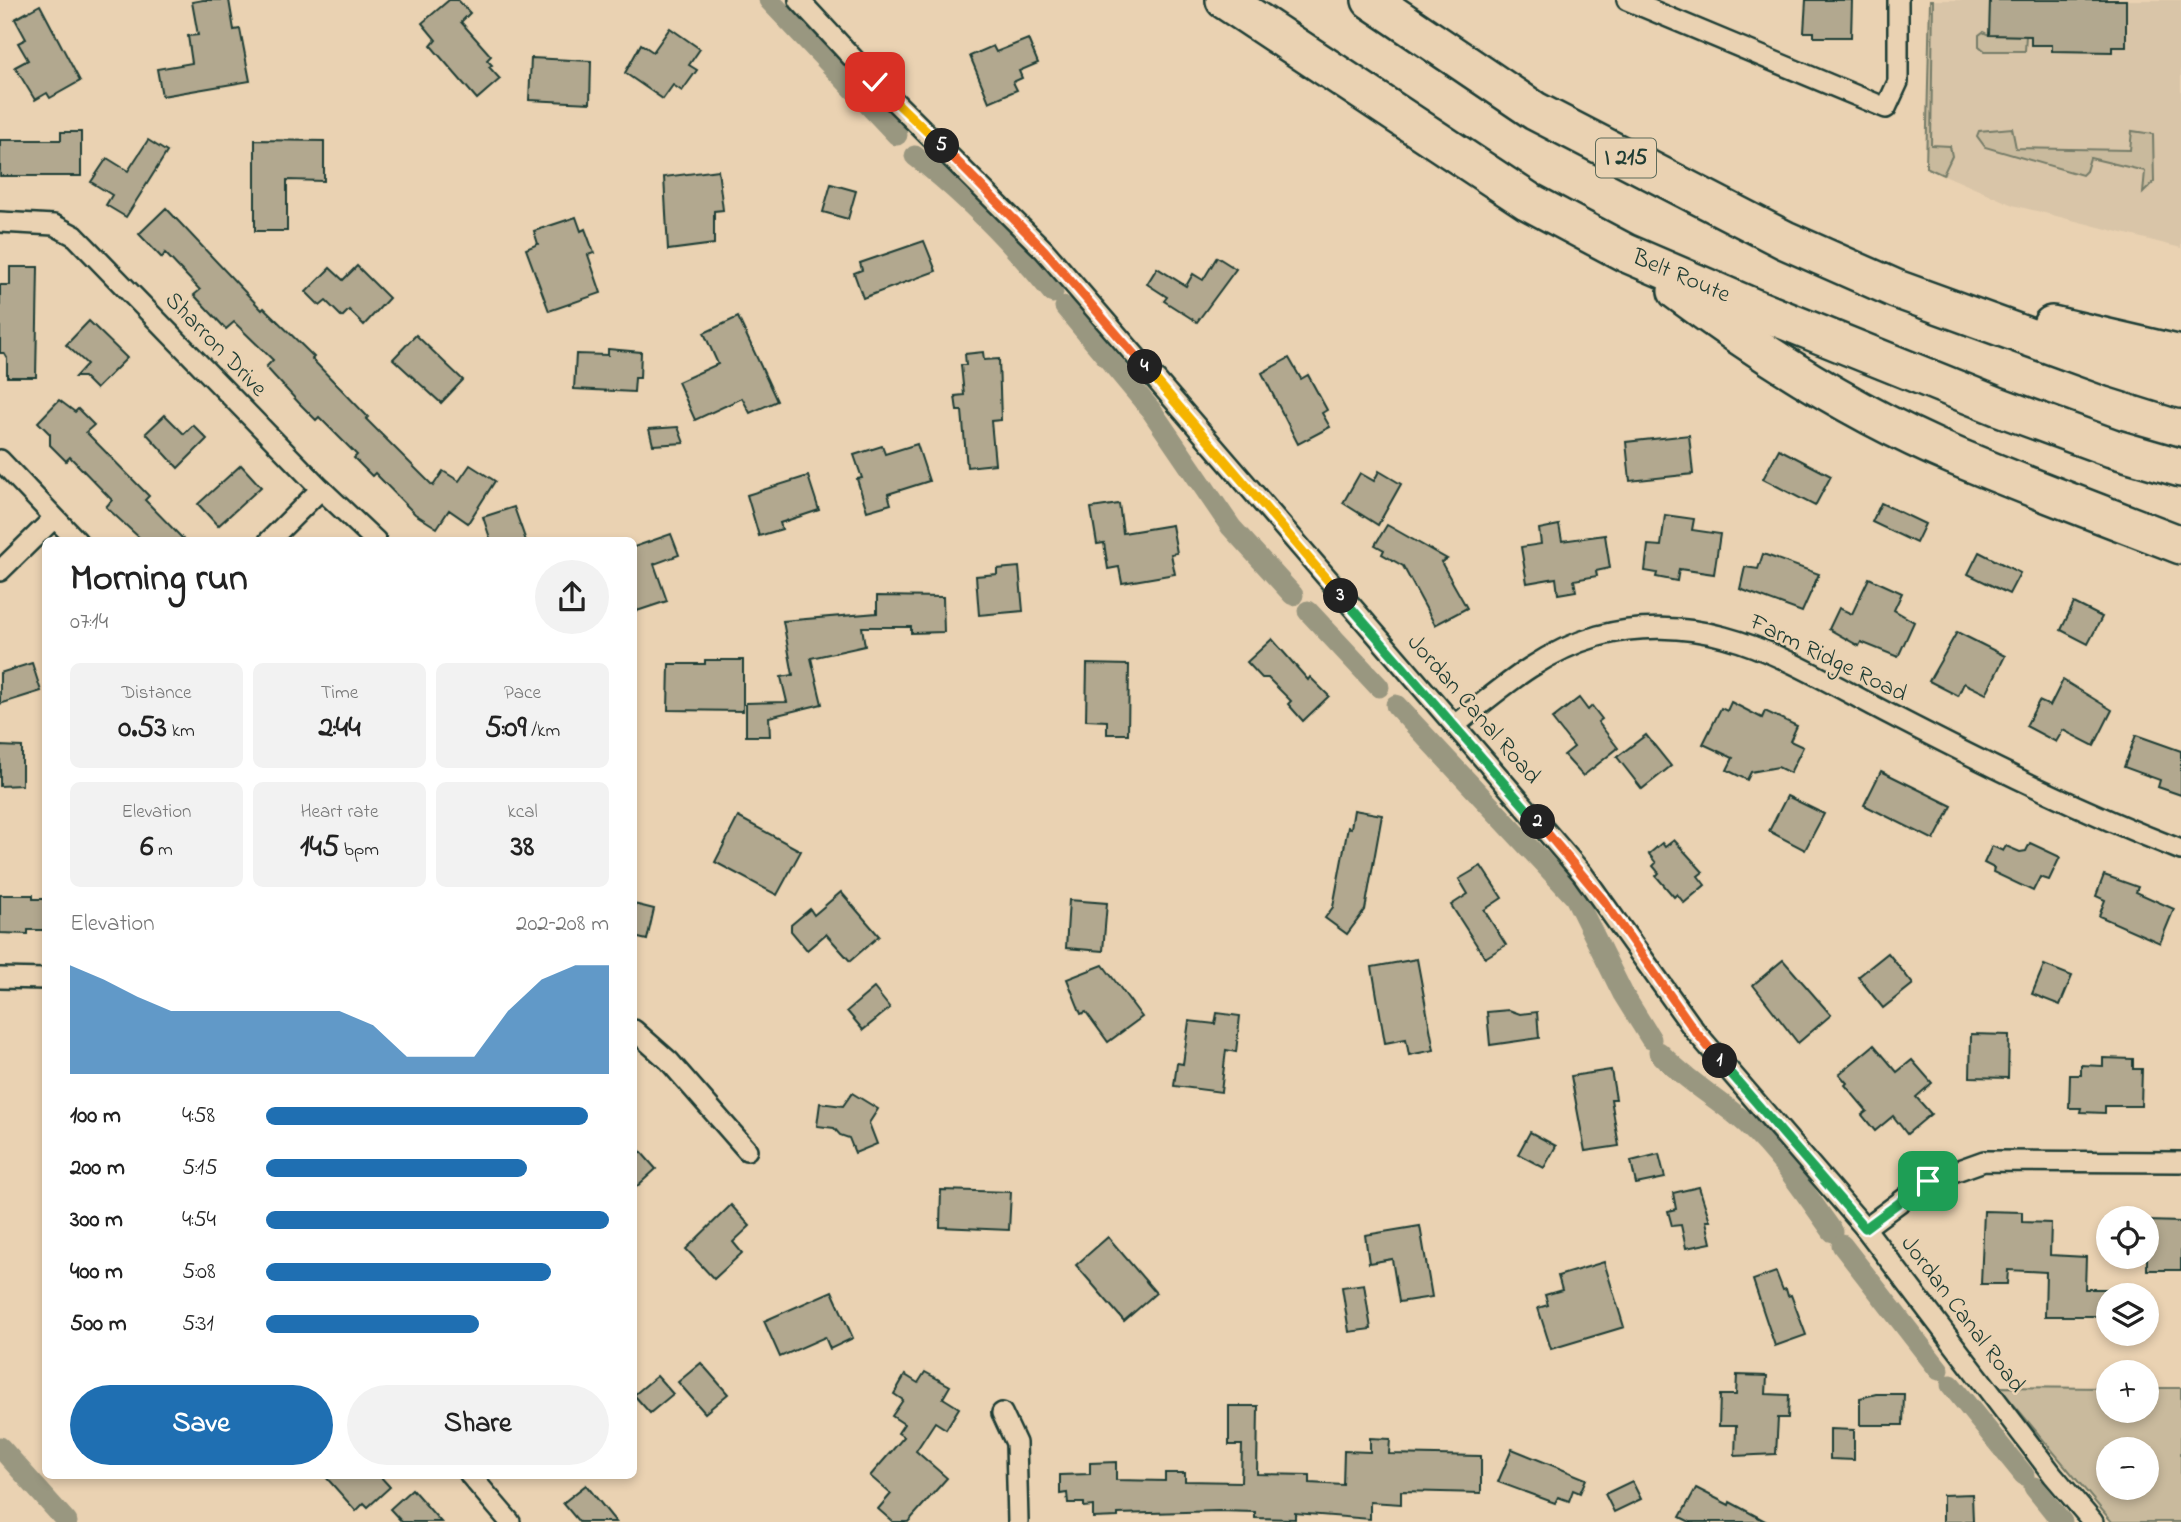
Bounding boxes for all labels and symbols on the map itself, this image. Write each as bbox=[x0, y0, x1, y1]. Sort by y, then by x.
pin bbox=[845, 52, 905, 112]
pin: 5 bbox=[925, 128, 960, 164]
road number: I 215 bbox=[1596, 139, 1656, 178]
street label: Belt Route bbox=[1626, 240, 1736, 313]
street label: Sharron Drive bbox=[155, 284, 275, 406]
pin: 4 bbox=[1128, 350, 1162, 384]
pin: 3 bbox=[1324, 578, 1358, 614]
street label: Farm Ridge Road bbox=[1742, 605, 1913, 713]
street label: Jordan Canal Road bbox=[1398, 627, 1549, 793]
pin: 2 bbox=[1520, 804, 1556, 840]
pin: 1 bbox=[1702, 1044, 1738, 1078]
pin bbox=[1898, 1151, 1958, 1211]
street label: Jordan Canal Road bbox=[1891, 1229, 2033, 1401]

